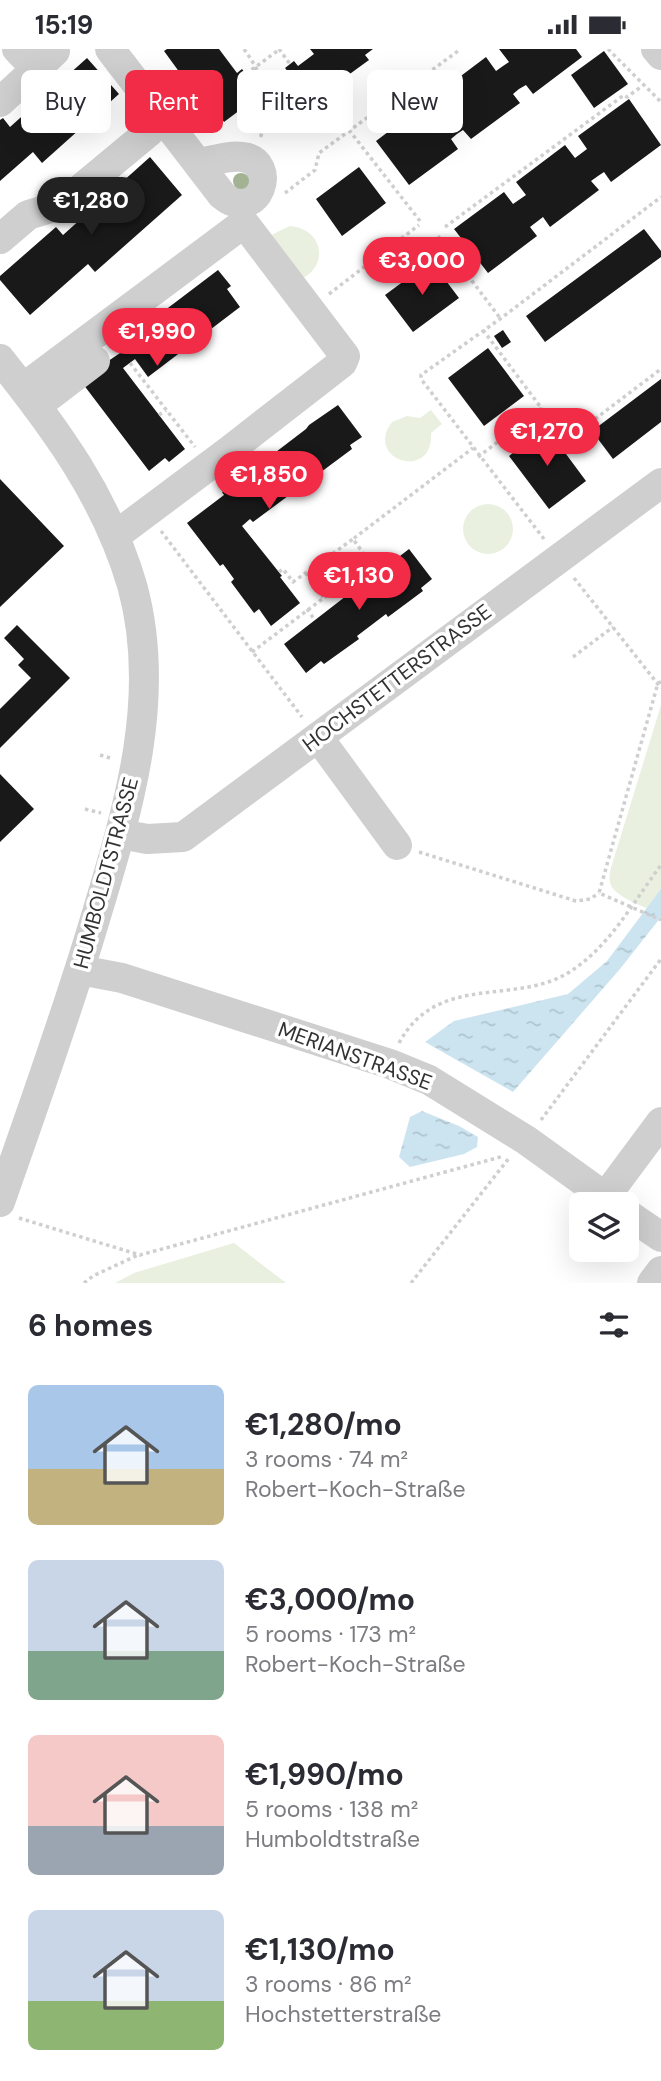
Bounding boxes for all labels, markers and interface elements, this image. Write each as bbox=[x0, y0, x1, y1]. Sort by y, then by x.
text: 15:19 bbox=[35, 8, 93, 42]
chip: Buy bbox=[21, 70, 111, 133]
chip: Rent bbox=[125, 70, 223, 133]
chip: Filters bbox=[237, 70, 353, 133]
chip: New bbox=[367, 70, 463, 133]
pin: €1,280 bbox=[34, 177, 148, 237]
text: €1,280 bbox=[53, 185, 129, 215]
pin: €3,000 bbox=[365, 237, 479, 297]
text: €3,000 bbox=[379, 245, 465, 275]
pin: €1,990 bbox=[100, 309, 214, 368]
text: €1,990 bbox=[118, 316, 196, 346]
pin: €1,270 bbox=[490, 409, 604, 468]
text: €1,270 bbox=[510, 416, 584, 446]
pin: €1,850 bbox=[212, 451, 326, 511]
text: €1,850 bbox=[230, 459, 308, 489]
pin: €1,130 bbox=[302, 553, 416, 612]
text: €1,130 bbox=[324, 560, 394, 590]
street label: HOCHSTETTERSTRASSE bbox=[297, 598, 497, 758]
street label: HUMBOLDTSTRASSE bbox=[67, 774, 145, 972]
street label: MERIANSTRASSE bbox=[274, 1015, 436, 1097]
map controls bbox=[569, 1192, 639, 1262]
button: layers bbox=[569, 1192, 639, 1262]
text: 6 homes bbox=[28, 1306, 153, 1345]
icon: filters bbox=[595, 1306, 633, 1344]
text: €1,280/mo bbox=[245, 1405, 402, 1444]
icon: home bbox=[84, 1413, 168, 1497]
text: 3 rooms · 74 m² bbox=[245, 1444, 408, 1474]
text: Robert-Koch-Straße bbox=[245, 1474, 466, 1504]
text: €3,000/mo bbox=[245, 1580, 415, 1619]
icon: home bbox=[84, 1588, 168, 1672]
text: 5 rooms · 173 m² bbox=[245, 1619, 416, 1649]
text: Robert-Koch-Straße bbox=[245, 1649, 466, 1679]
text: €1,990/mo bbox=[245, 1755, 404, 1794]
icon: home bbox=[84, 1763, 168, 1847]
text: 5 rooms · 138 m² bbox=[245, 1794, 418, 1824]
text: Humboldtstraße bbox=[245, 1824, 420, 1854]
text: €1,130/mo bbox=[245, 1930, 395, 1969]
icon: home bbox=[84, 1938, 168, 2022]
text: 3 rooms · 86 m² bbox=[245, 1969, 412, 1999]
text: Hochstetterstraße bbox=[245, 1999, 441, 2029]

